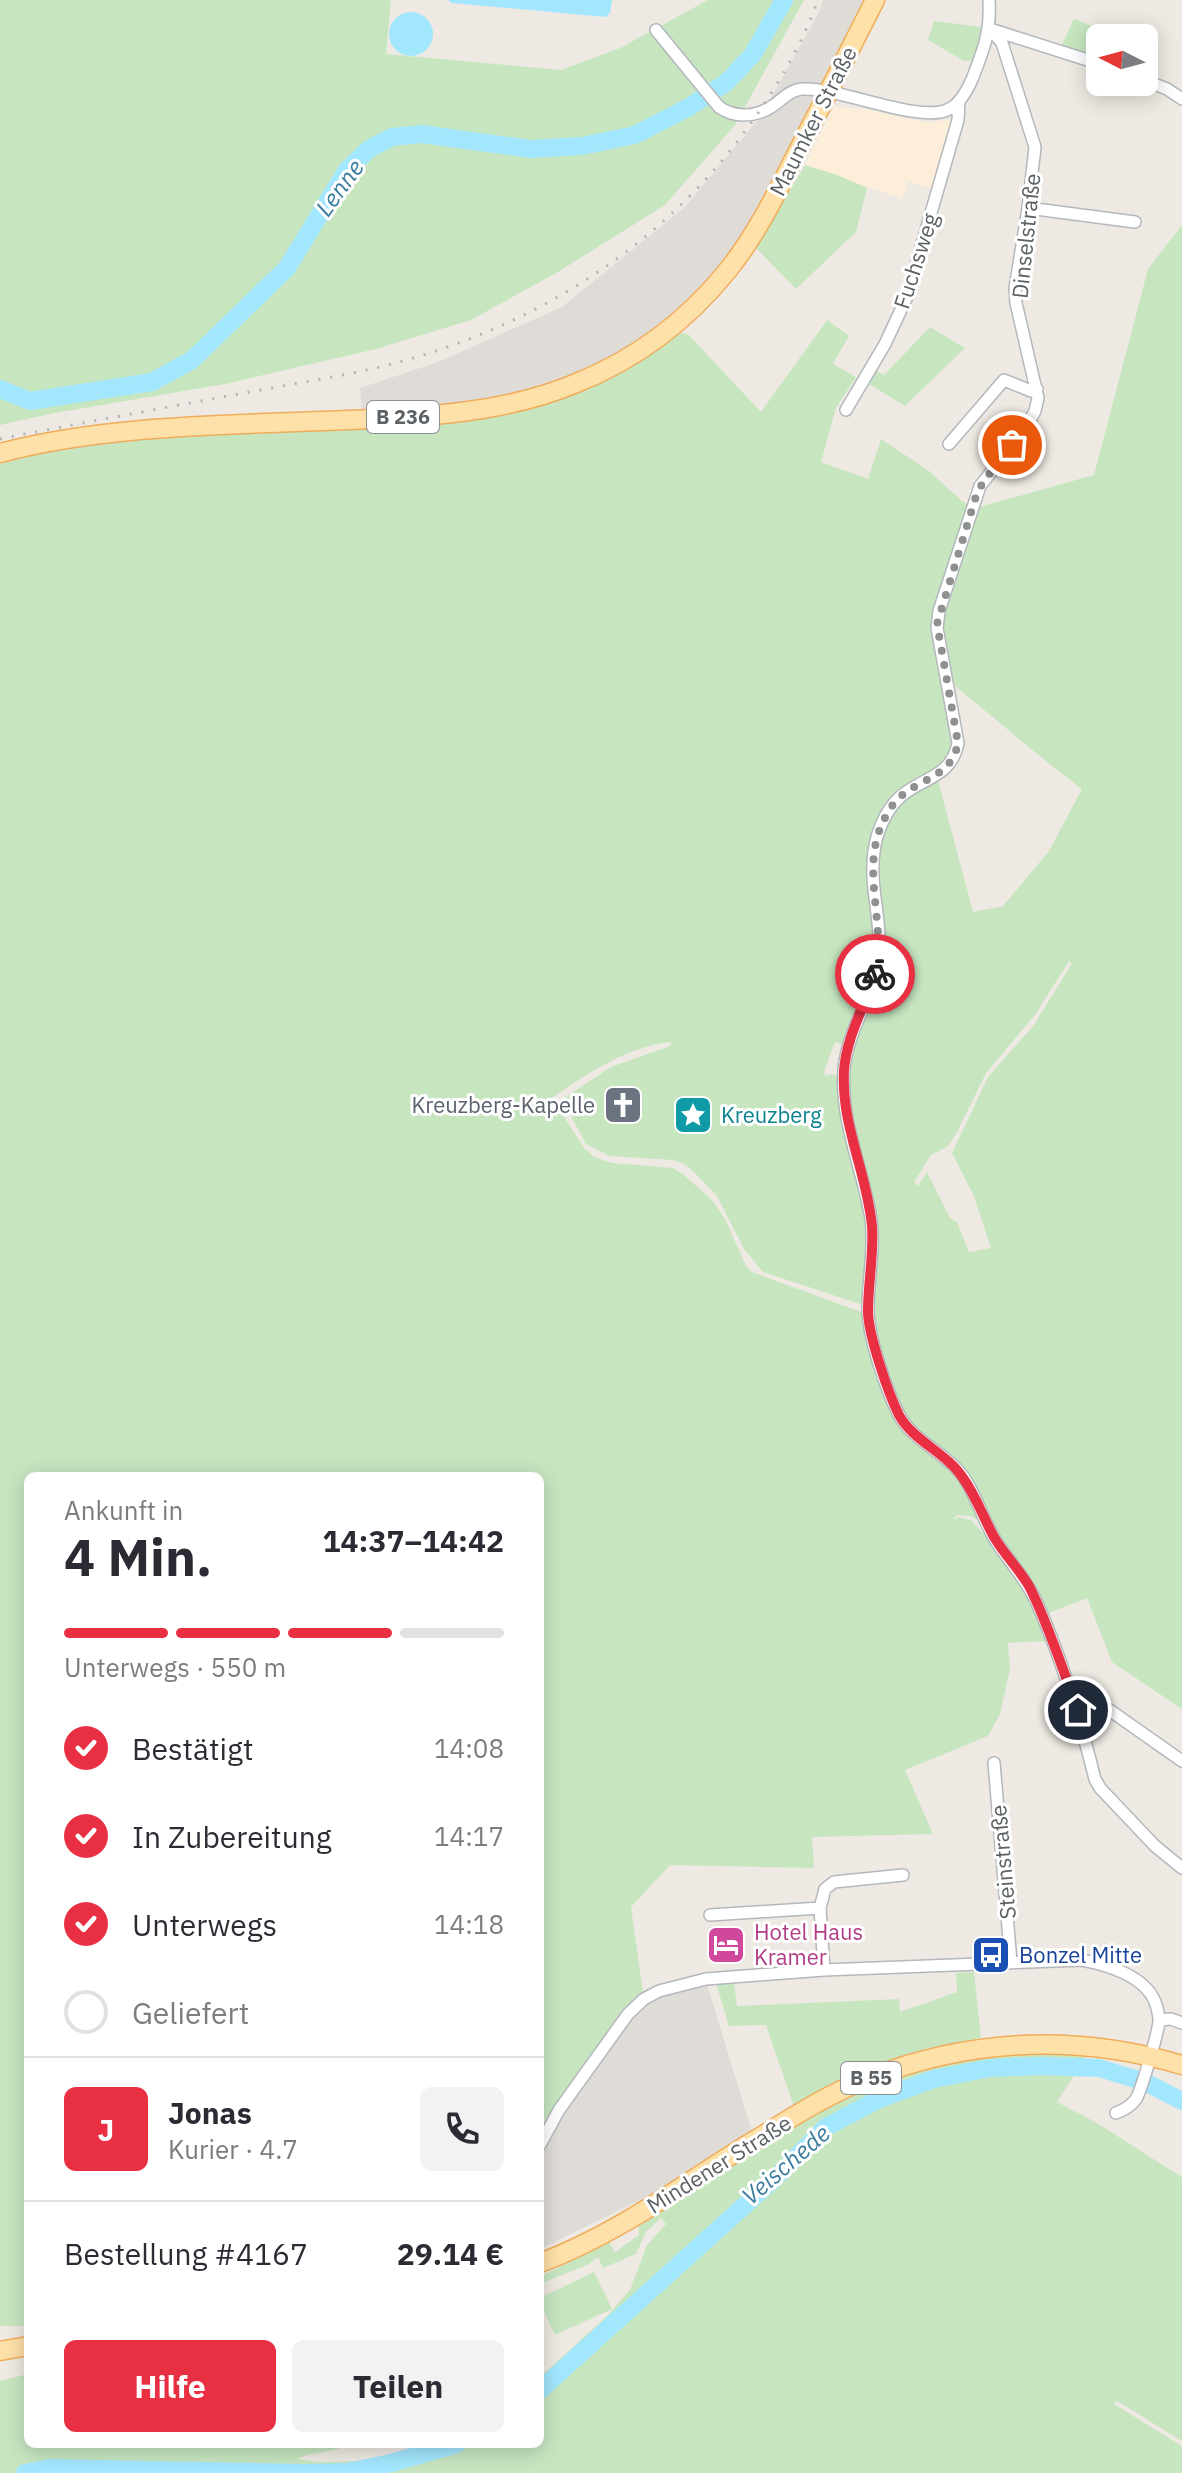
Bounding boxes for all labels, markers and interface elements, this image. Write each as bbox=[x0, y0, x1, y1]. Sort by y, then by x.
north arrow bbox=[1086, 24, 1158, 96]
map controls bbox=[1086, 24, 1158, 96]
street label: Maumker Straße bbox=[762, 41, 863, 201]
water label: Lenne bbox=[308, 153, 371, 222]
street label: Dinselstraße bbox=[1005, 172, 1046, 300]
street label: Fuchsweg bbox=[886, 209, 945, 312]
road number: B 236 bbox=[367, 401, 439, 433]
pin bbox=[978, 411, 1046, 479]
icon: bag bbox=[990, 423, 1034, 467]
courier bbox=[835, 934, 915, 1014]
icon: bike bbox=[853, 952, 897, 996]
church icon: Kreuzberg-Kapelle bbox=[602, 1084, 644, 1126]
place label: Kreuzberg-Kapelle bbox=[412, 1090, 595, 1119]
place icon: Kreuzberg bbox=[672, 1094, 714, 1136]
place label: Kreuzberg bbox=[721, 1100, 822, 1129]
text: Ankunft in bbox=[64, 1493, 183, 1527]
text: 14:37–14:42 bbox=[323, 1521, 504, 1560]
text: 4 Min. bbox=[64, 1523, 212, 1590]
text: Unterwegs · 550 m bbox=[64, 1650, 286, 1684]
pin bbox=[1044, 1676, 1112, 1744]
icon: home bbox=[1056, 1688, 1100, 1732]
icon: check bbox=[64, 1726, 108, 1770]
text: Bestätigt bbox=[132, 1729, 253, 1768]
text: 14:08 bbox=[434, 1731, 504, 1765]
street label: Steinstraße bbox=[983, 1804, 1022, 1920]
icon: check bbox=[64, 1814, 108, 1858]
text: In Zubereitung bbox=[132, 1817, 332, 1856]
text: 14:17 bbox=[434, 1819, 504, 1853]
icon: check bbox=[64, 1902, 108, 1946]
text: Unterwegs bbox=[132, 1905, 277, 1944]
text: 14:18 bbox=[434, 1907, 504, 1941]
place label: Hotel Haus Kramer bbox=[754, 1917, 863, 1971]
hotel icon: Hotel Haus Kramer bbox=[705, 1924, 747, 1966]
bus stop icon: Bonzel Mitte bbox=[970, 1934, 1012, 1976]
place label: Bonzel Mitte bbox=[1019, 1940, 1142, 1969]
text: Geliefert bbox=[132, 1993, 249, 2032]
road number: B 55 bbox=[841, 2062, 901, 2094]
button: phone bbox=[420, 2087, 504, 2171]
text: Jonas bbox=[168, 2093, 252, 2132]
street label: Mindener Straße bbox=[641, 2108, 796, 2220]
text: J bbox=[98, 2110, 114, 2149]
water label: Veischede bbox=[734, 2117, 836, 2211]
text: Kurier · 4.7 bbox=[168, 2132, 298, 2166]
text: Bestellung #4167 bbox=[64, 2234, 308, 2273]
text: 29.14 € bbox=[397, 2234, 504, 2273]
button: Hilfe bbox=[64, 2340, 276, 2432]
button: Teilen bbox=[292, 2340, 504, 2432]

